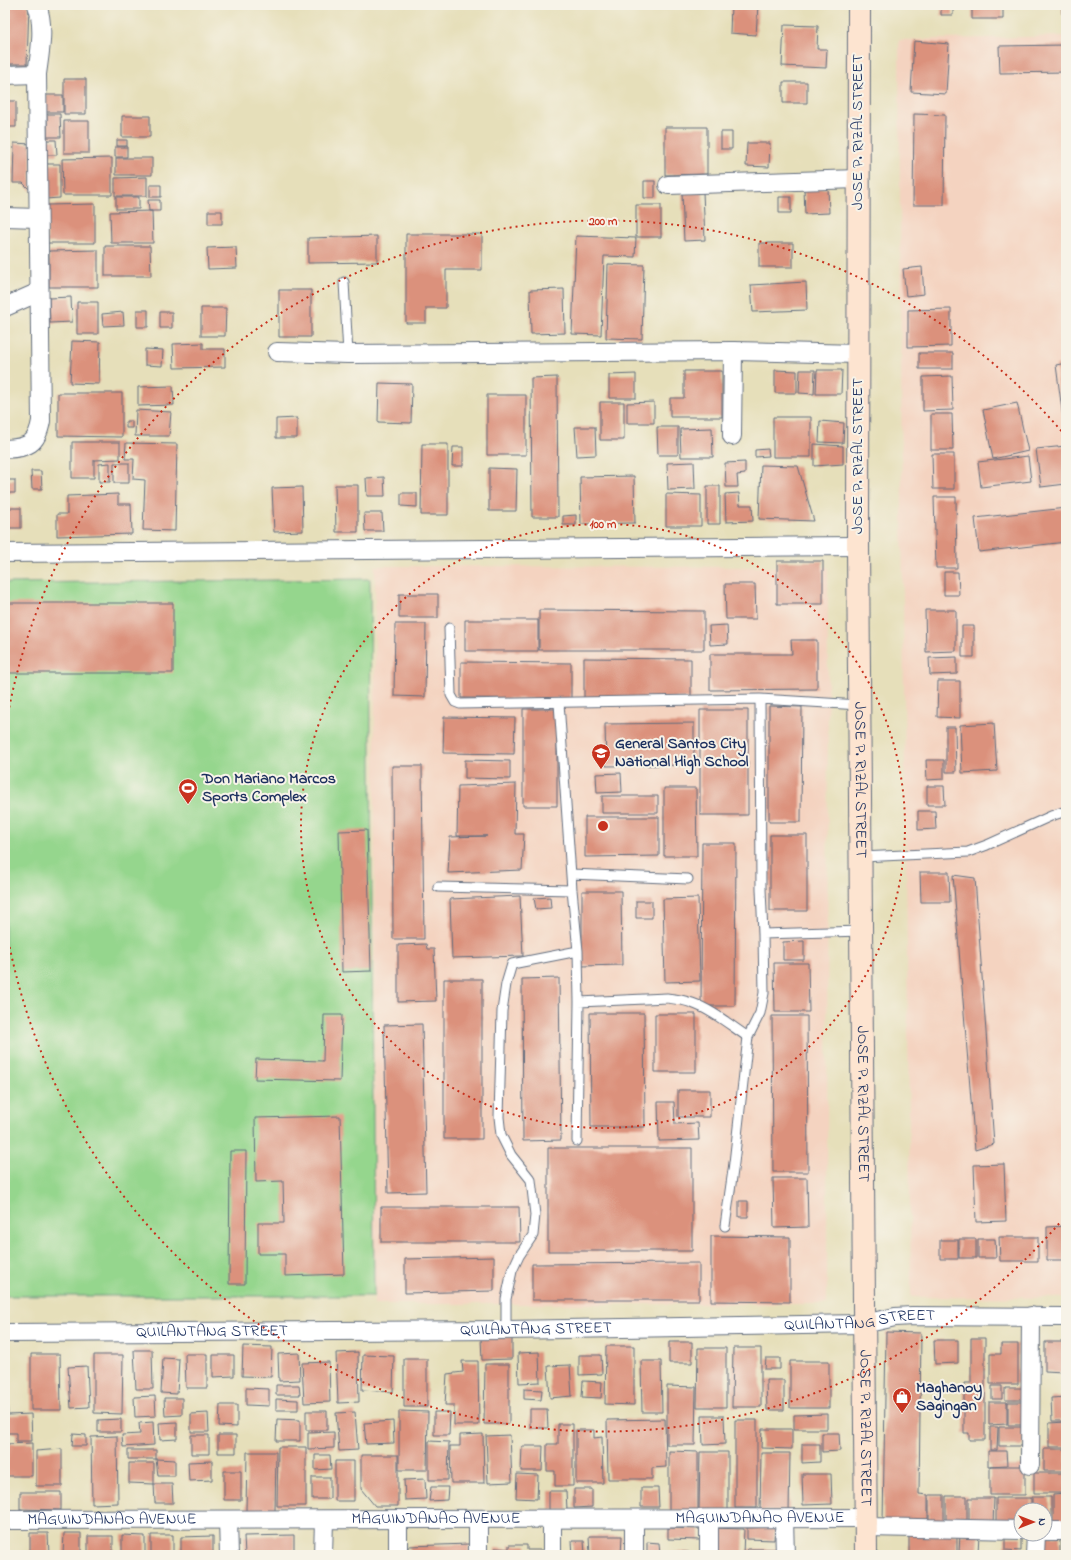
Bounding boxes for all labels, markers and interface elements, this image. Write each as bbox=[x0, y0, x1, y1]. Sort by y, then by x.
street label: JOSE P. RIZAL STREET bbox=[846, 54, 870, 210]
text: 200 m bbox=[588, 213, 618, 231]
street label: JOSE P. RIZAL STREET bbox=[846, 378, 870, 534]
text: 100 m bbox=[590, 516, 617, 534]
street label: JOSE P. RIZAL STREET bbox=[847, 702, 872, 858]
place label: General Santos City National High School bbox=[615, 732, 749, 775]
school or university icon: General Santos City National High School bbox=[590, 742, 612, 770]
place label: Don Mariano Marcos Sports Complex bbox=[201, 767, 336, 809]
sports icon: Don Mariano Marcos Sports Complex bbox=[177, 777, 199, 805]
centre of rings bbox=[596, 819, 610, 833]
street label: JOSE P. RIZAL STREET bbox=[850, 1026, 875, 1182]
street label: QUILANTANG STREET bbox=[784, 1304, 935, 1337]
street label: QUILANTANG STREET bbox=[460, 1316, 612, 1342]
street label: QUILANTANG STREET bbox=[136, 1319, 288, 1344]
street label: JOSE P. RIZAL STREET bbox=[852, 1350, 878, 1506]
place label: Maghanoy Sagingan bbox=[916, 1376, 982, 1419]
shop icon: Maghanoy Sagingan bbox=[891, 1386, 913, 1414]
north arrow bbox=[1013, 1502, 1053, 1542]
street label: MAGUINDANAO AVENUE bbox=[676, 1506, 844, 1530]
street label: MAGUINDANAO AVENUE bbox=[352, 1507, 520, 1531]
street label: MAGUINDANAO AVENUE bbox=[28, 1508, 196, 1532]
text: N bbox=[1034, 1518, 1050, 1526]

